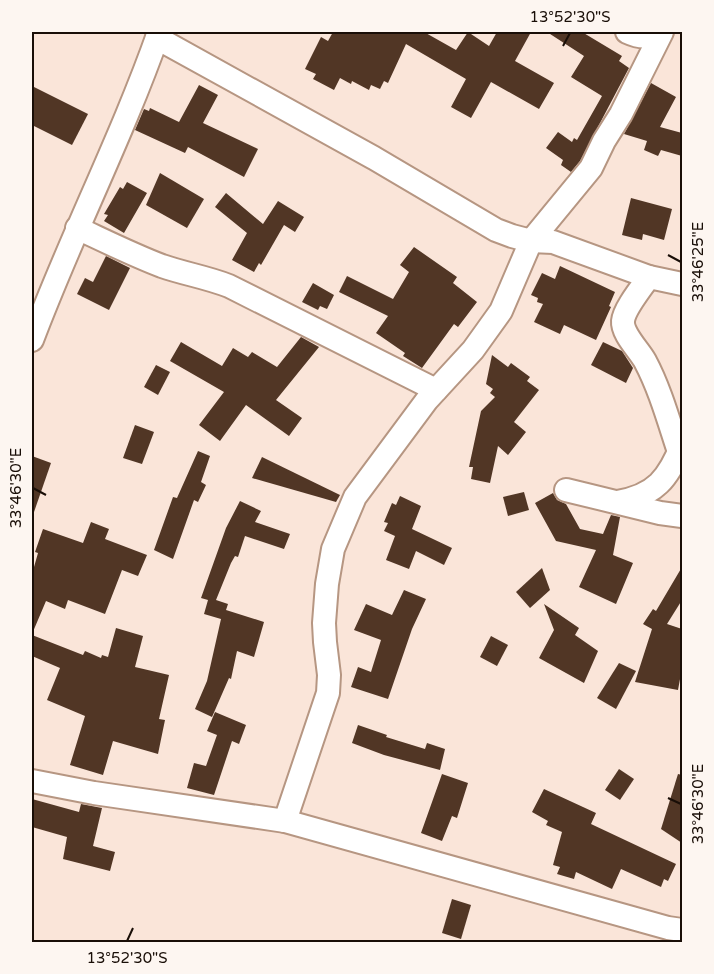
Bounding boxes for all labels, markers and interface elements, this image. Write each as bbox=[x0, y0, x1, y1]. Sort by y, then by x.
text: 13°52'30"S bbox=[530, 8, 610, 26]
text: 33°46'25"E bbox=[689, 222, 707, 302]
text: 33°46'30"E bbox=[7, 448, 25, 528]
text: 33°46'30"E bbox=[689, 764, 707, 844]
text: 13°52'30"S bbox=[87, 949, 167, 967]

